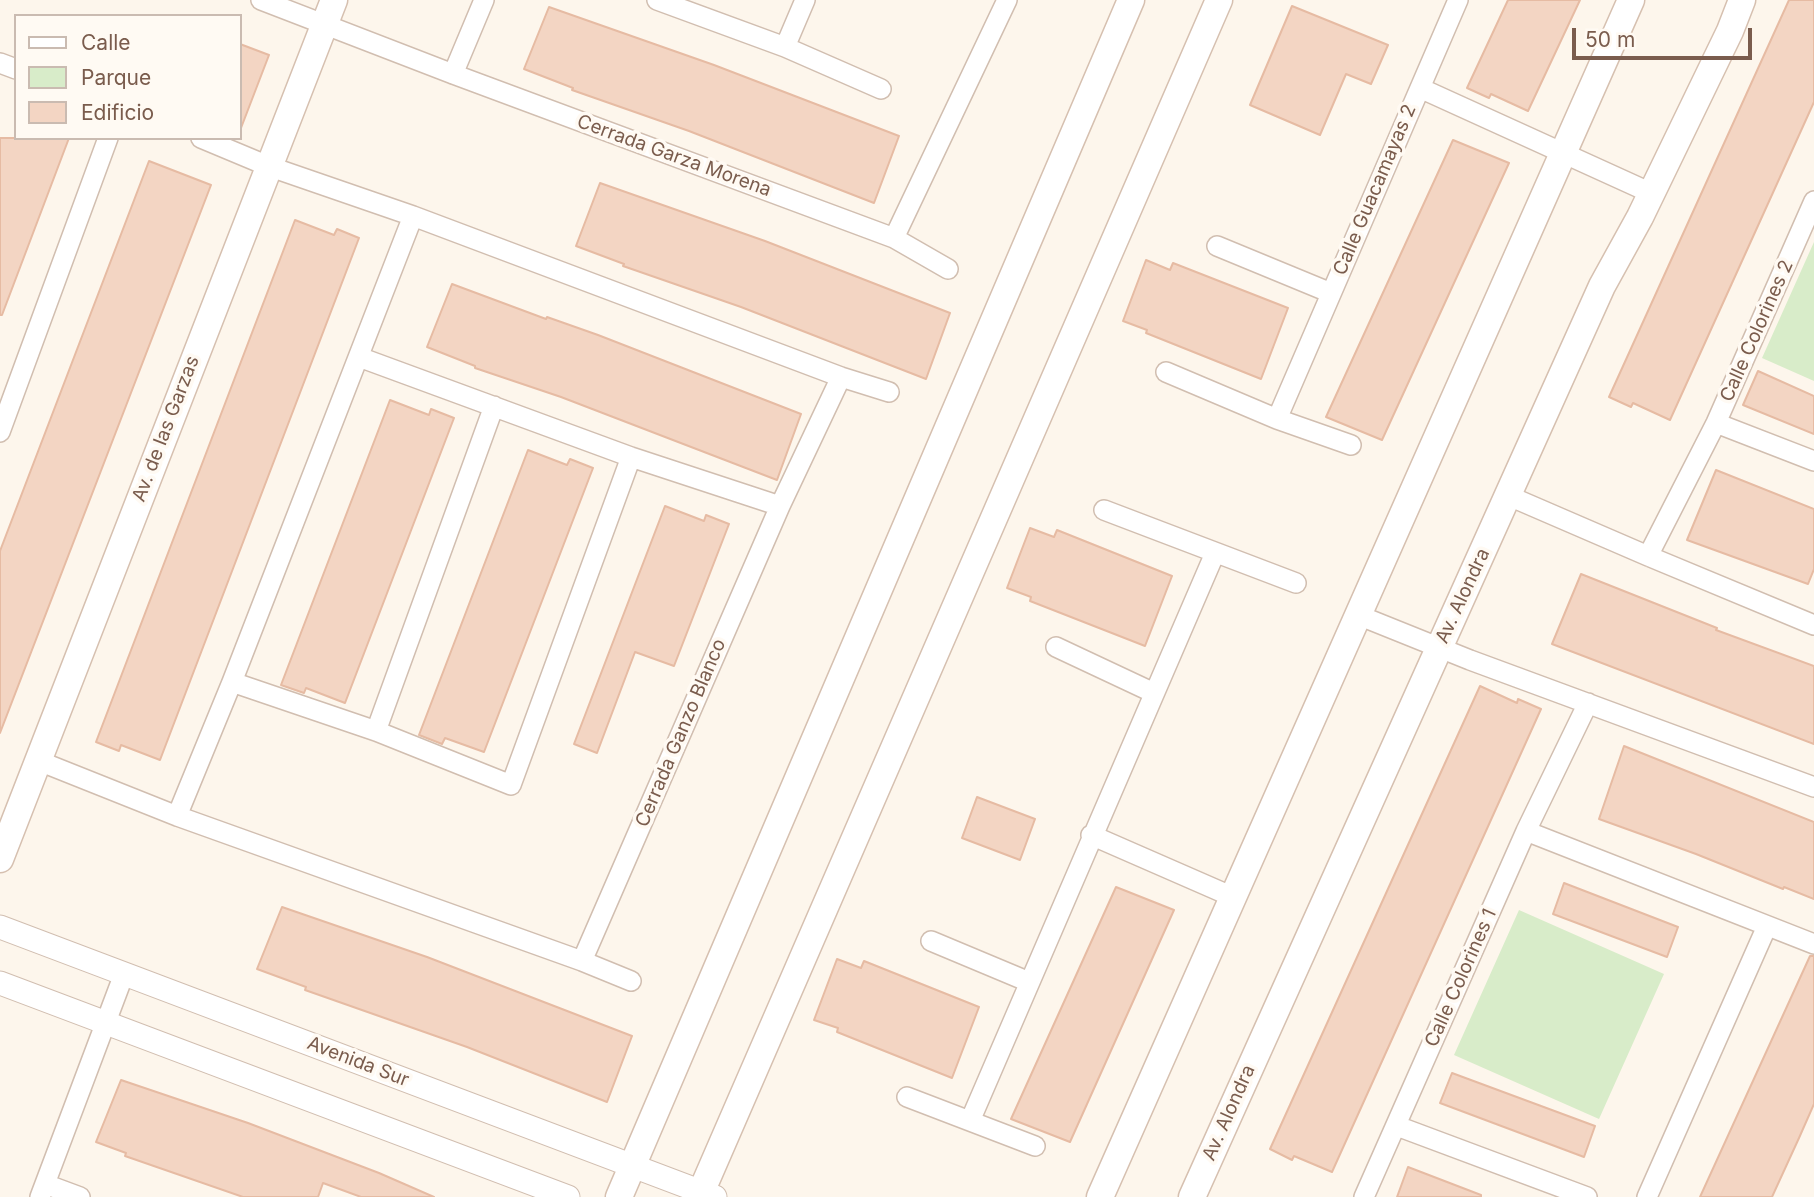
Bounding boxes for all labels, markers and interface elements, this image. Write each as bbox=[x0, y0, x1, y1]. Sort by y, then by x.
legend bbox=[14, 14, 242, 140]
scale bar bbox=[1576, 14, 1756, 58]
text: 50 m bbox=[1585, 27, 1635, 52]
text: Calle bbox=[81, 30, 131, 55]
text: Parque bbox=[81, 65, 151, 90]
text: Edificio bbox=[81, 100, 154, 125]
street label: Calle Guacamayas 2 bbox=[1329, 101, 1421, 279]
street label: Cerrada Garza Morena bbox=[574, 110, 774, 202]
street label: Calle Colorines 2 bbox=[1716, 257, 1798, 405]
street label: Av. de las Garzas bbox=[128, 353, 204, 505]
street label: Av. Alondra bbox=[1431, 545, 1495, 647]
street label: Cerrada Ganzo Blanco bbox=[631, 636, 731, 830]
street label: Calle Colorines 1 bbox=[1420, 905, 1502, 1051]
street label: Avenida Sur bbox=[304, 1032, 412, 1092]
street label: Av. Alondra bbox=[1198, 1062, 1260, 1164]

